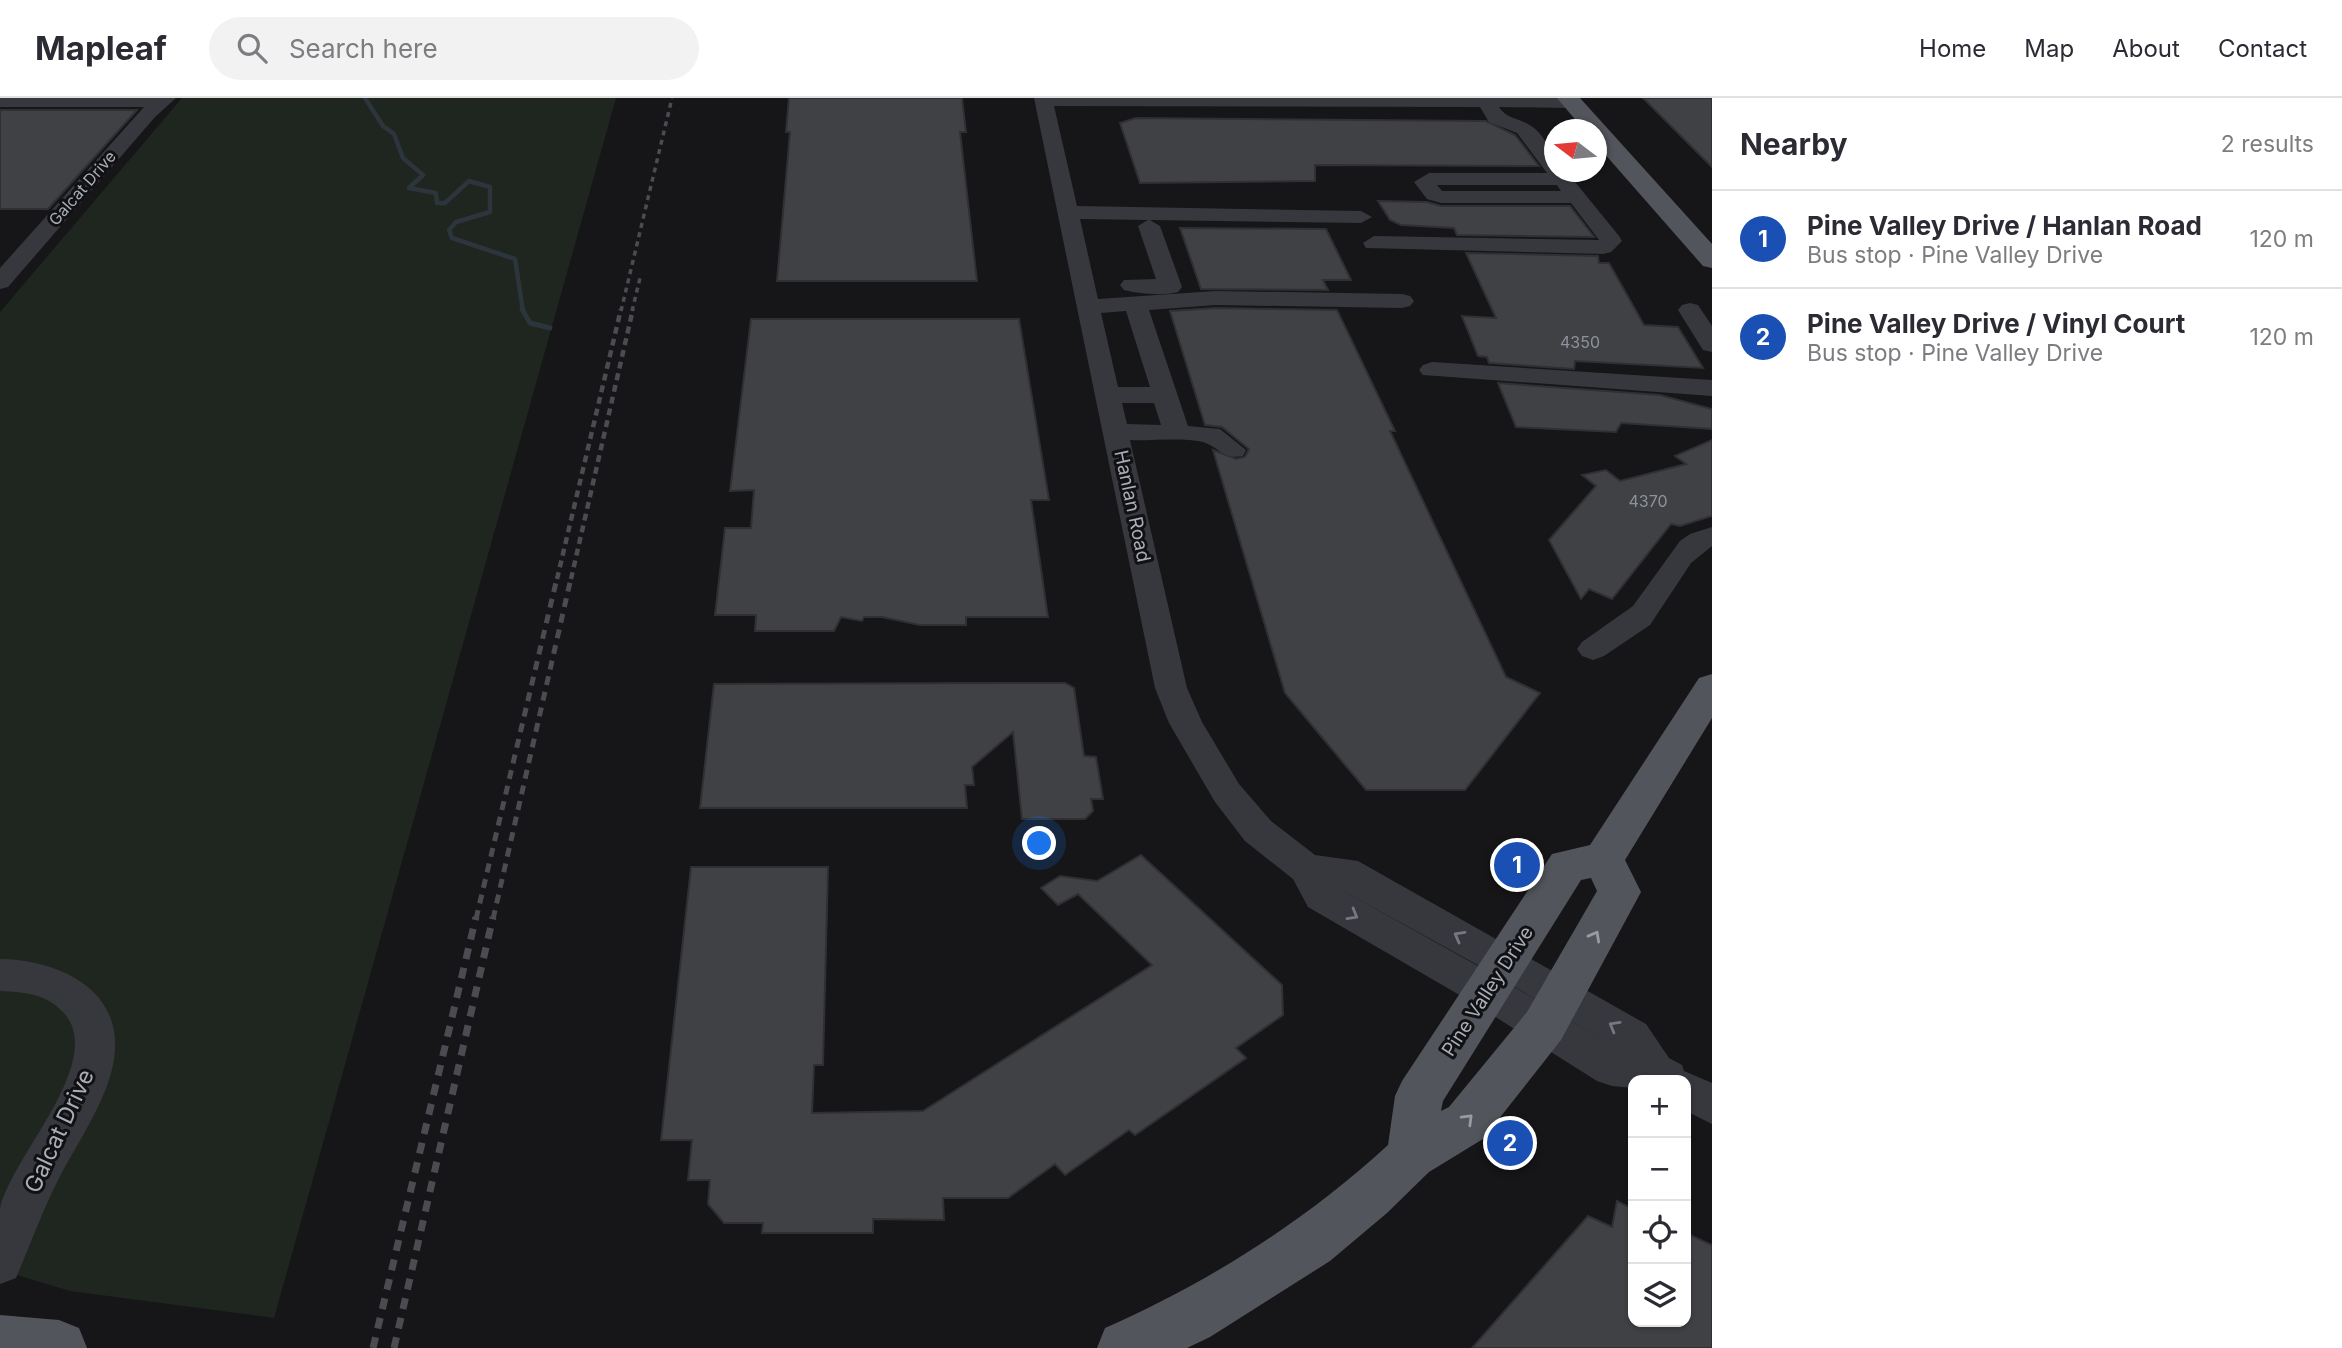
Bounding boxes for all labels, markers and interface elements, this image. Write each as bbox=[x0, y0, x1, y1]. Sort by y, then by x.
search box bbox=[209, 17, 699, 80]
text: Mapleaf bbox=[35, 28, 167, 68]
icon: search bbox=[233, 29, 271, 67]
text: Search here bbox=[289, 33, 438, 64]
text: Home bbox=[1919, 34, 1986, 63]
text: Map bbox=[2024, 34, 2074, 63]
text: About bbox=[2112, 34, 2180, 63]
text: Contact bbox=[2218, 34, 2307, 63]
north arrow bbox=[1544, 119, 1607, 182]
text: Nearby bbox=[1740, 126, 1848, 162]
text: 2 results bbox=[2221, 130, 2314, 158]
street label: Galcat Drive bbox=[44, 147, 120, 229]
text: Pine Valley Drive / Hanlan Road bbox=[1807, 210, 2202, 241]
text: 1 bbox=[1758, 225, 1768, 253]
text: 120 m bbox=[2249, 225, 2314, 253]
text: Bus stop · Pine Valley Drive bbox=[1807, 241, 2103, 269]
text: Pine Valley Drive / Vinyl Court bbox=[1807, 308, 2185, 339]
text: 2 bbox=[1756, 323, 1770, 351]
text: 120 m bbox=[2249, 323, 2314, 351]
house number: 4350 bbox=[1560, 332, 1600, 352]
text: Bus stop · Pine Valley Drive bbox=[1807, 339, 2103, 367]
street label: Hanlan Road bbox=[1109, 448, 1156, 564]
house number: 4370 bbox=[1628, 491, 1668, 511]
your location bbox=[1022, 826, 1056, 860]
pin: 1 bbox=[1494, 839, 1540, 891]
one-way arrow bbox=[1346, 907, 1359, 920]
street label: Pine Valley Drive bbox=[1437, 922, 1538, 1061]
one-way arrow bbox=[1454, 931, 1467, 944]
one-way arrow bbox=[1587, 931, 1600, 943]
one-way arrow bbox=[1609, 1021, 1622, 1034]
street label: Galcat Drive bbox=[18, 1065, 100, 1197]
map controls bbox=[1628, 1075, 1691, 1327]
button: + bbox=[1628, 1075, 1691, 1138]
one-way arrow bbox=[1459, 1114, 1472, 1127]
pin: 2 bbox=[1487, 1117, 1533, 1169]
button: − bbox=[1628, 1138, 1691, 1201]
button: locate bbox=[1628, 1201, 1691, 1264]
button: layers bbox=[1628, 1264, 1691, 1327]

